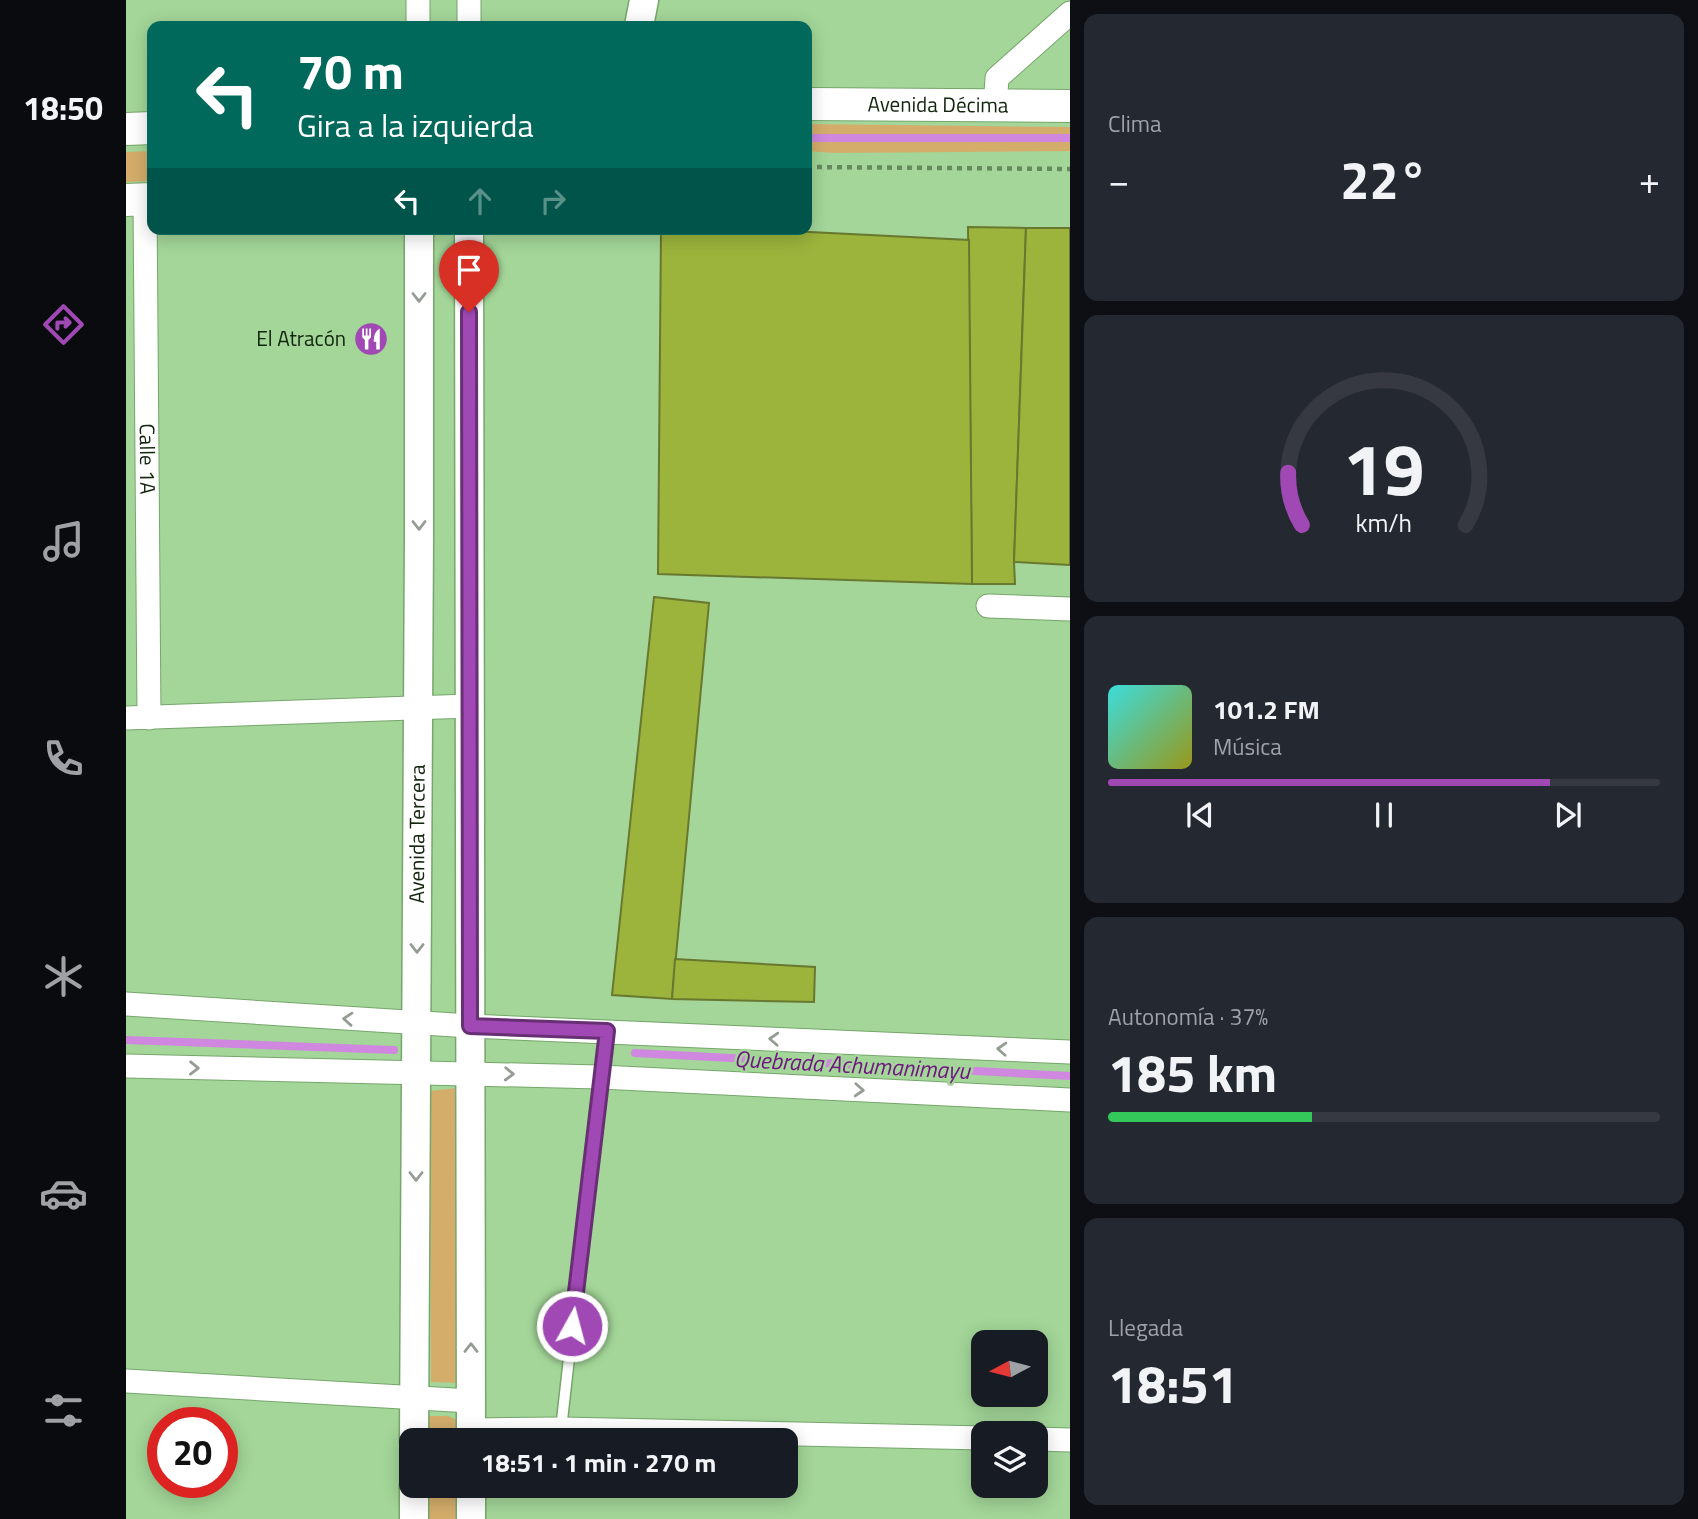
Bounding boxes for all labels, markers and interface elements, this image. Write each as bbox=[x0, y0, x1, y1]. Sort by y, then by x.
text: 70 m bbox=[297, 33, 404, 108]
icon: left bbox=[182, 49, 273, 140]
text: 18:50 bbox=[23, 84, 103, 132]
street label: Avenida Décima bbox=[867, 87, 1009, 121]
text: Gira a la izquierda bbox=[297, 101, 533, 149]
text: Clima bbox=[1108, 106, 1162, 141]
text: 22° bbox=[1340, 140, 1428, 219]
text: − bbox=[1108, 151, 1129, 209]
text: + bbox=[1639, 151, 1660, 209]
icon: left bbox=[388, 182, 426, 220]
icon: ahead bbox=[461, 182, 499, 220]
icon: right bbox=[534, 182, 572, 220]
pin bbox=[439, 240, 499, 312]
icon: arrive bbox=[450, 251, 488, 289]
one-way arrow bbox=[411, 293, 427, 303]
icon: directions bbox=[39, 300, 88, 349]
restaurant icon: El Atracón bbox=[352, 320, 390, 358]
place label: El Atracón bbox=[256, 322, 346, 354]
text: 19 bbox=[1343, 413, 1425, 523]
street label: Calle 1A bbox=[132, 423, 164, 495]
text: km/h bbox=[1356, 503, 1412, 541]
icon: music bbox=[39, 517, 88, 566]
one-way arrow bbox=[411, 520, 427, 531]
text: 101.2 FM bbox=[1213, 690, 1320, 729]
text: Música bbox=[1213, 729, 1282, 764]
icon: phone bbox=[39, 734, 88, 783]
street label: Avenida Tercera bbox=[400, 764, 433, 904]
icon: previous bbox=[1181, 796, 1219, 834]
icon: pause bbox=[1365, 796, 1403, 834]
icon: next bbox=[1549, 796, 1587, 834]
one-way arrow bbox=[409, 944, 425, 954]
icon: climate bbox=[39, 952, 88, 1001]
text: Autonomía · 37% bbox=[1108, 999, 1268, 1034]
one-way arrow bbox=[343, 1012, 354, 1027]
one-way arrow bbox=[769, 1031, 780, 1046]
text: 185 km bbox=[1108, 1033, 1277, 1112]
water label: Quebrada Achumanimayu bbox=[733, 1041, 972, 1088]
one-way arrow bbox=[996, 1042, 1007, 1057]
one-way arrow bbox=[189, 1060, 200, 1075]
one-way arrow bbox=[504, 1067, 515, 1082]
one-way arrow bbox=[854, 1082, 865, 1097]
icon: car bbox=[39, 1169, 88, 1218]
one-way arrow bbox=[408, 1171, 424, 1182]
position arrow bbox=[535, 1289, 609, 1363]
text: Llegada bbox=[1108, 1310, 1183, 1345]
north arrow bbox=[971, 1330, 1048, 1407]
map controls bbox=[971, 1330, 1048, 1498]
one-way arrow bbox=[463, 1342, 479, 1352]
text: 18:51 bbox=[1108, 1344, 1238, 1423]
icon: filters bbox=[39, 1386, 88, 1435]
speed limit sign: 20 bbox=[147, 1407, 238, 1498]
button: layers bbox=[971, 1421, 1048, 1498]
text: 18:51 · 1 min · 270 m bbox=[481, 1443, 716, 1482]

